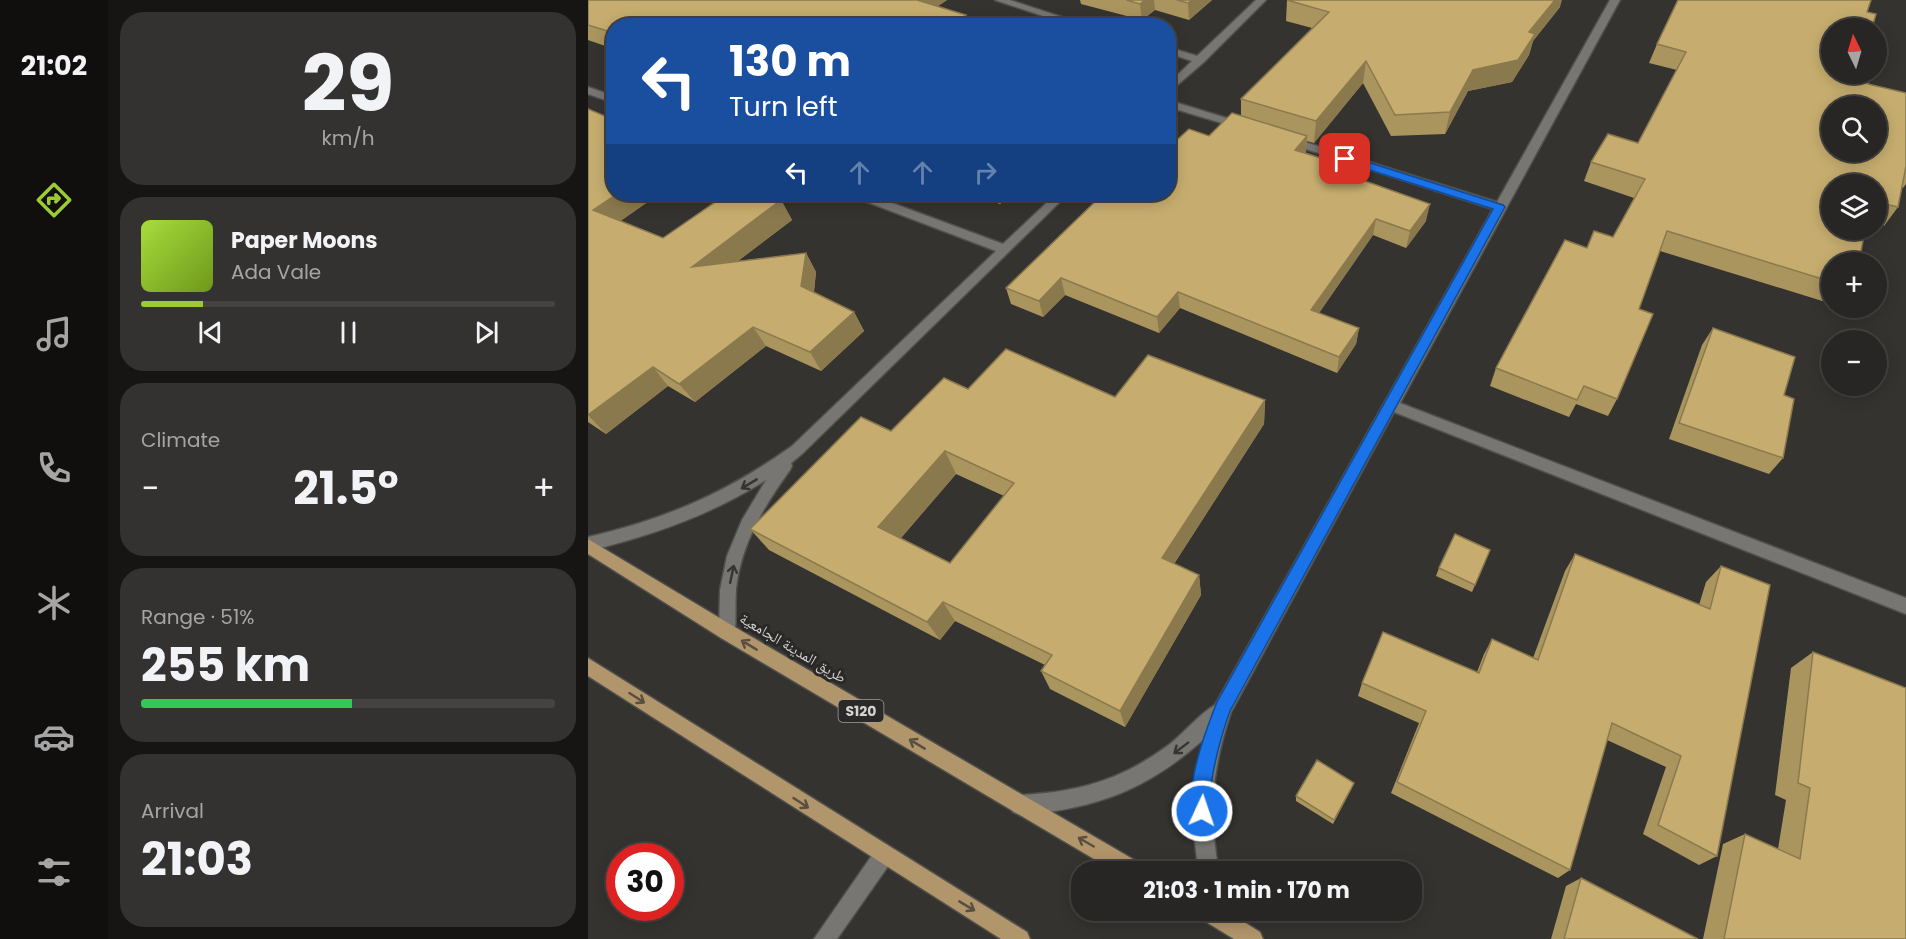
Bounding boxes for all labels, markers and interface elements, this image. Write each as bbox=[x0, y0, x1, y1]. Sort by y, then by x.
north arrow bbox=[1821, 18, 1887, 84]
map controls bbox=[1821, 18, 1887, 396]
text: 29 bbox=[302, 29, 394, 138]
text: 130 m bbox=[729, 32, 851, 91]
icon: left bbox=[630, 42, 708, 120]
text: 21:02 bbox=[21, 47, 87, 84]
text: Turn left bbox=[729, 88, 838, 125]
button: search bbox=[1821, 96, 1887, 162]
text: km/h bbox=[321, 124, 375, 152]
pin bbox=[1319, 133, 1370, 184]
icon: arrive bbox=[1328, 142, 1361, 175]
icon: left bbox=[780, 156, 813, 189]
icon: ahead bbox=[843, 156, 876, 189]
icon: ahead bbox=[906, 156, 939, 189]
icon: right bbox=[969, 156, 1002, 189]
button: layers bbox=[1821, 174, 1887, 240]
icon: directions bbox=[33, 179, 75, 221]
text: Paper Moons bbox=[231, 225, 378, 256]
button: + bbox=[1821, 252, 1887, 318]
text: Ada Vale bbox=[231, 258, 321, 286]
icon: music bbox=[33, 313, 75, 355]
icon: previous bbox=[194, 316, 227, 349]
icon: pause bbox=[332, 316, 365, 349]
icon: next bbox=[470, 316, 503, 349]
button: − bbox=[1821, 330, 1887, 396]
text: Climate bbox=[141, 426, 220, 454]
icon: phone bbox=[33, 447, 75, 489]
text: 21.5° bbox=[293, 457, 399, 520]
text: − bbox=[141, 465, 159, 512]
text: + bbox=[532, 465, 555, 512]
one-way arrow bbox=[741, 478, 758, 490]
one-way arrow bbox=[726, 564, 738, 583]
icon: climate bbox=[33, 582, 75, 624]
text: Range · 51% bbox=[141, 603, 254, 631]
street label: طريق المدينة الجامعية bbox=[736, 607, 851, 688]
text: 255 km bbox=[141, 634, 310, 697]
one-way arrow bbox=[741, 639, 758, 651]
one-way arrow bbox=[628, 693, 645, 705]
road number: S120 bbox=[838, 700, 884, 722]
icon: car bbox=[33, 716, 75, 758]
one-way arrow bbox=[909, 738, 926, 750]
one-way arrow bbox=[1173, 741, 1189, 754]
position arrow bbox=[1170, 779, 1234, 843]
text: Arrival bbox=[141, 797, 204, 825]
one-way arrow bbox=[793, 797, 809, 809]
text: 21:03 bbox=[141, 828, 253, 891]
one-way arrow bbox=[1078, 836, 1095, 848]
speed limit sign: 30 bbox=[606, 843, 684, 921]
icon: filters bbox=[33, 851, 75, 893]
text: 21:03 · 1 min · 170 m bbox=[1143, 875, 1350, 906]
one-way arrow bbox=[958, 901, 975, 913]

